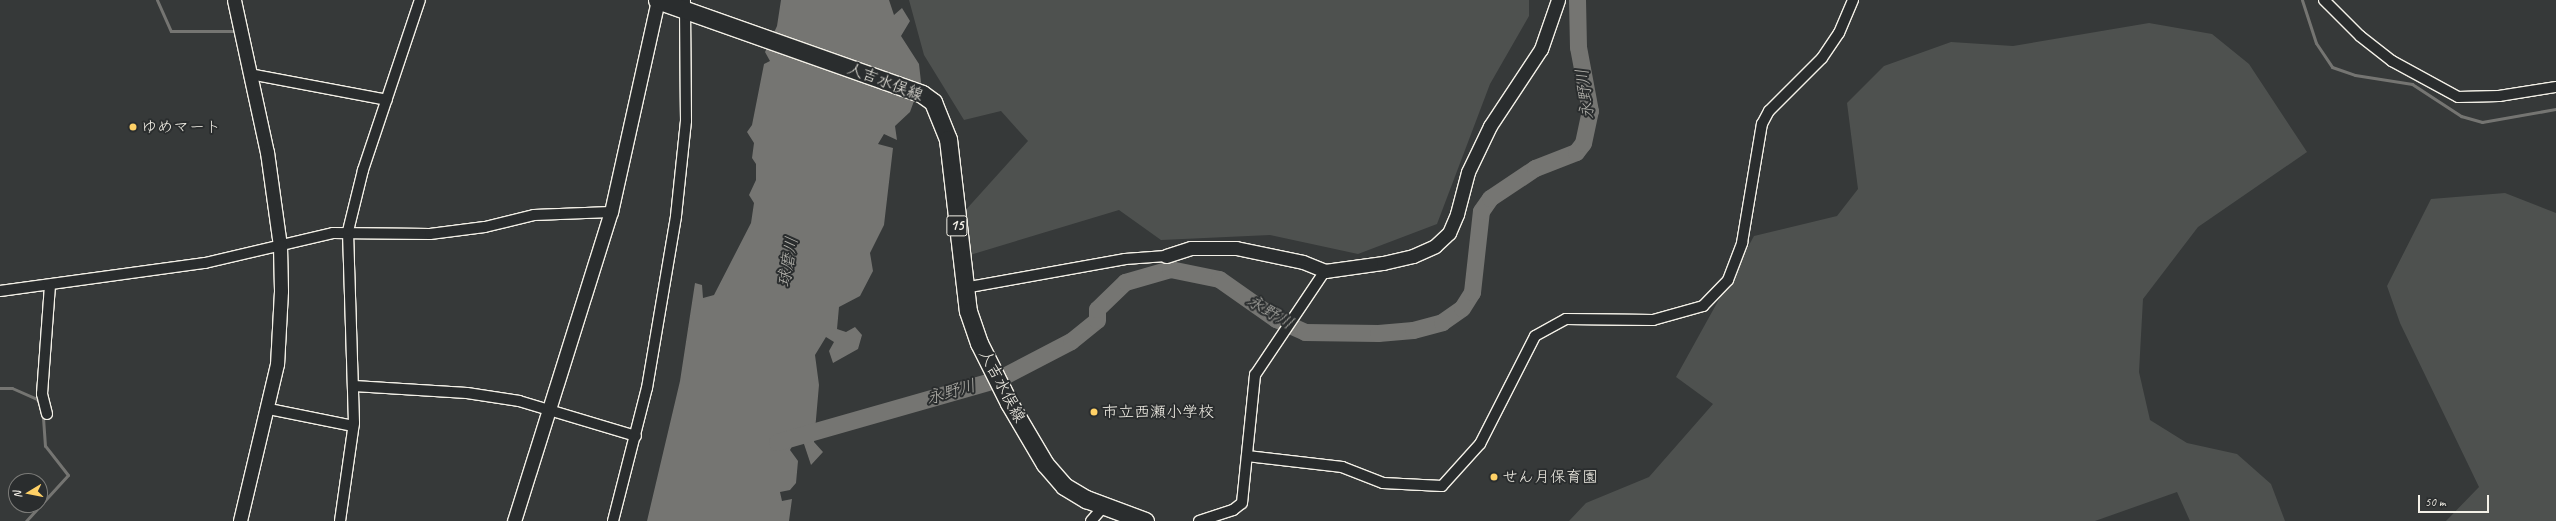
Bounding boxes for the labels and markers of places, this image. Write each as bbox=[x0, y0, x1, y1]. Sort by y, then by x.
place label: ゆめマート bbox=[141, 117, 221, 137]
marker: ゆめマート bbox=[128, 122, 138, 132]
place label: 市立西瀬小学校 bbox=[1102, 402, 1214, 422]
marker: 市立西瀬小学校 bbox=[1089, 407, 1099, 417]
place label: せん月保育園 bbox=[1502, 467, 1598, 487]
marker: せん月保育園 bbox=[1489, 472, 1499, 482]

